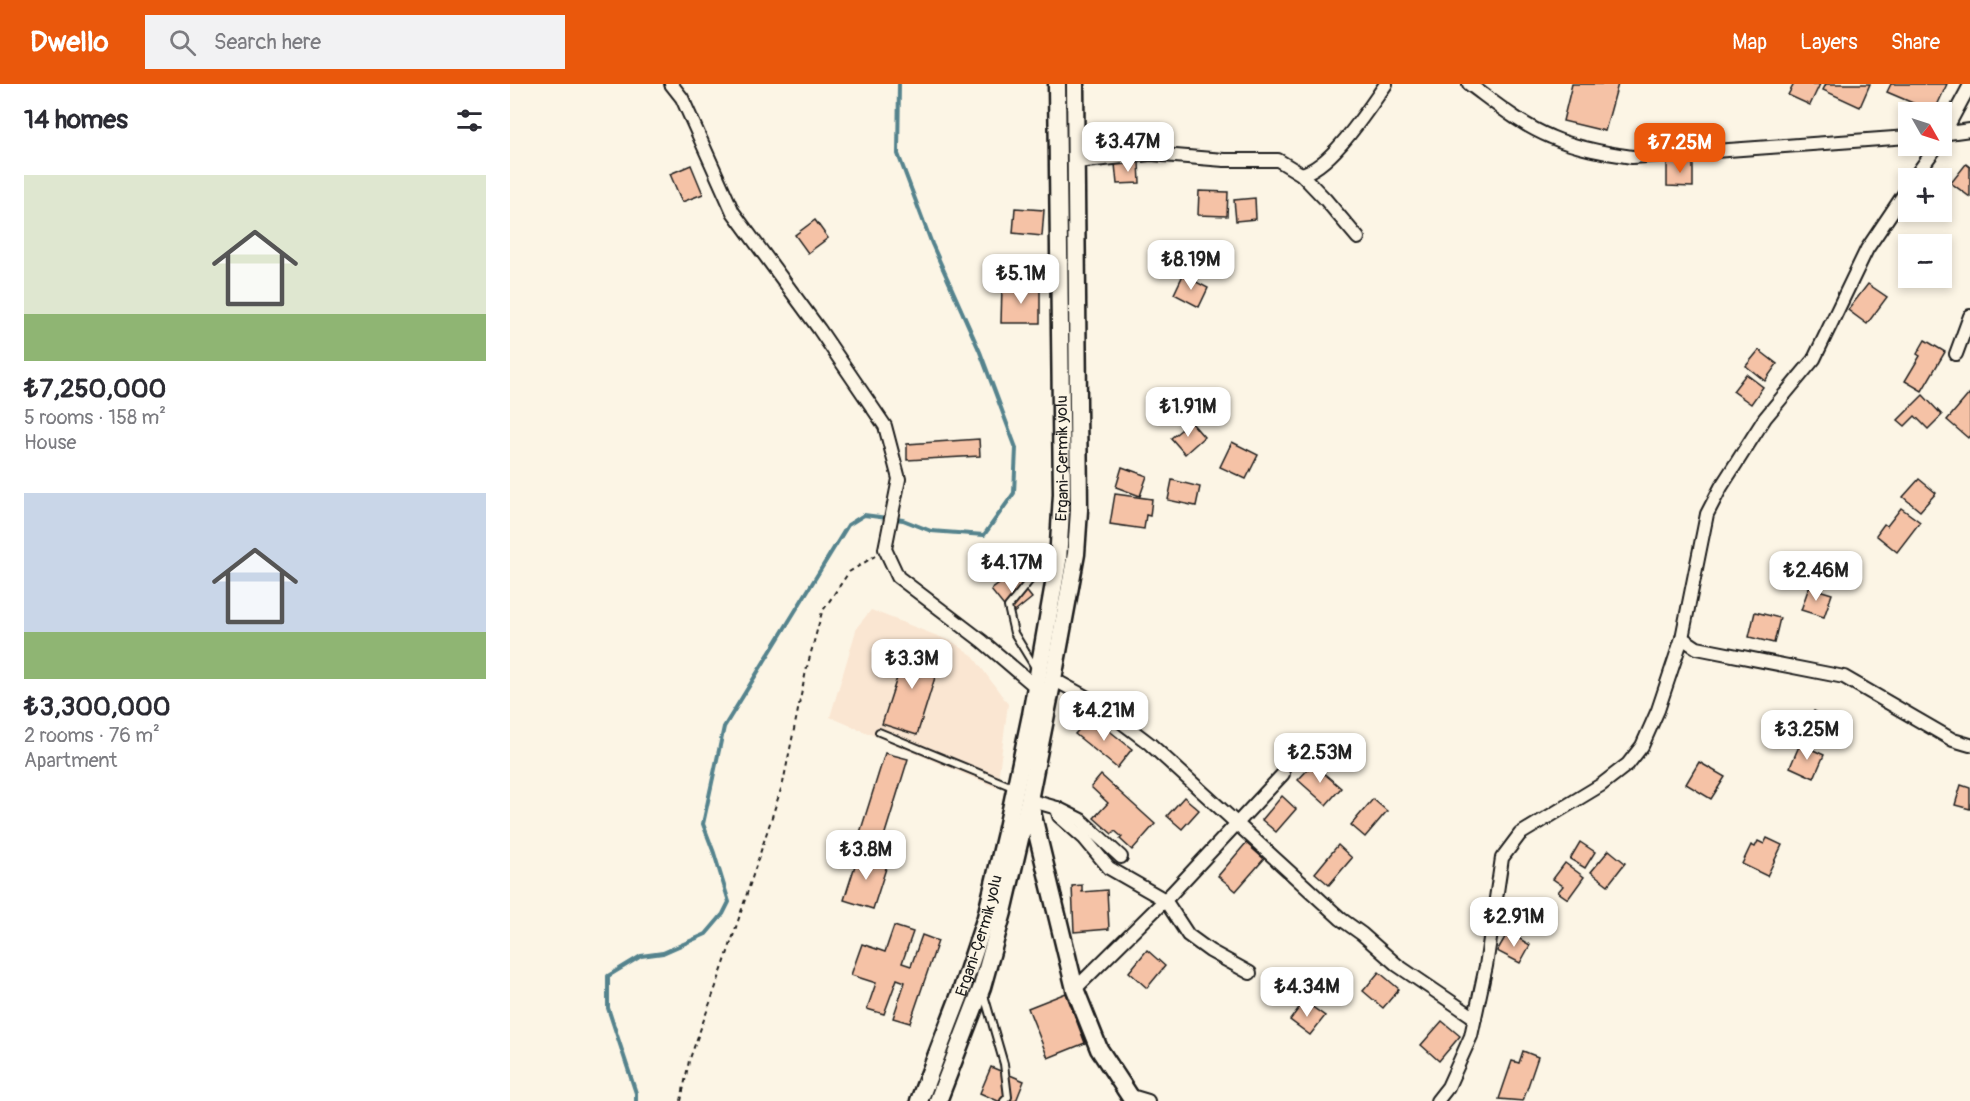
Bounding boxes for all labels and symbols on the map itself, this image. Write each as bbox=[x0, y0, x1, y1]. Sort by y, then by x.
north arrow bbox=[1898, 102, 1952, 156]
pin: ₺3.47M bbox=[1079, 122, 1177, 173]
pin: ₺7.25M bbox=[1631, 123, 1729, 174]
pin: ₺8.19M bbox=[1142, 240, 1240, 291]
pin: ₺5.1M bbox=[979, 254, 1063, 305]
pin: ₺1.91M bbox=[1139, 387, 1237, 438]
street label: Ergani-Çermik yolu bbox=[1051, 395, 1073, 522]
pin: ₺4.17M bbox=[963, 543, 1061, 594]
pin: ₺2.46M bbox=[1767, 551, 1865, 602]
pin: ₺3.3M bbox=[870, 639, 954, 690]
pin: ₺4.21M bbox=[1055, 691, 1153, 742]
pin: ₺3.25M bbox=[1758, 710, 1856, 761]
pin: ₺2.53M bbox=[1271, 733, 1369, 784]
pin: ₺3.8M bbox=[824, 830, 908, 881]
street label: Ergani-Çermik yolu bbox=[951, 873, 1007, 999]
pin: ₺2.91M bbox=[1465, 897, 1563, 948]
pin: ₺4.34M bbox=[1258, 967, 1356, 1018]

